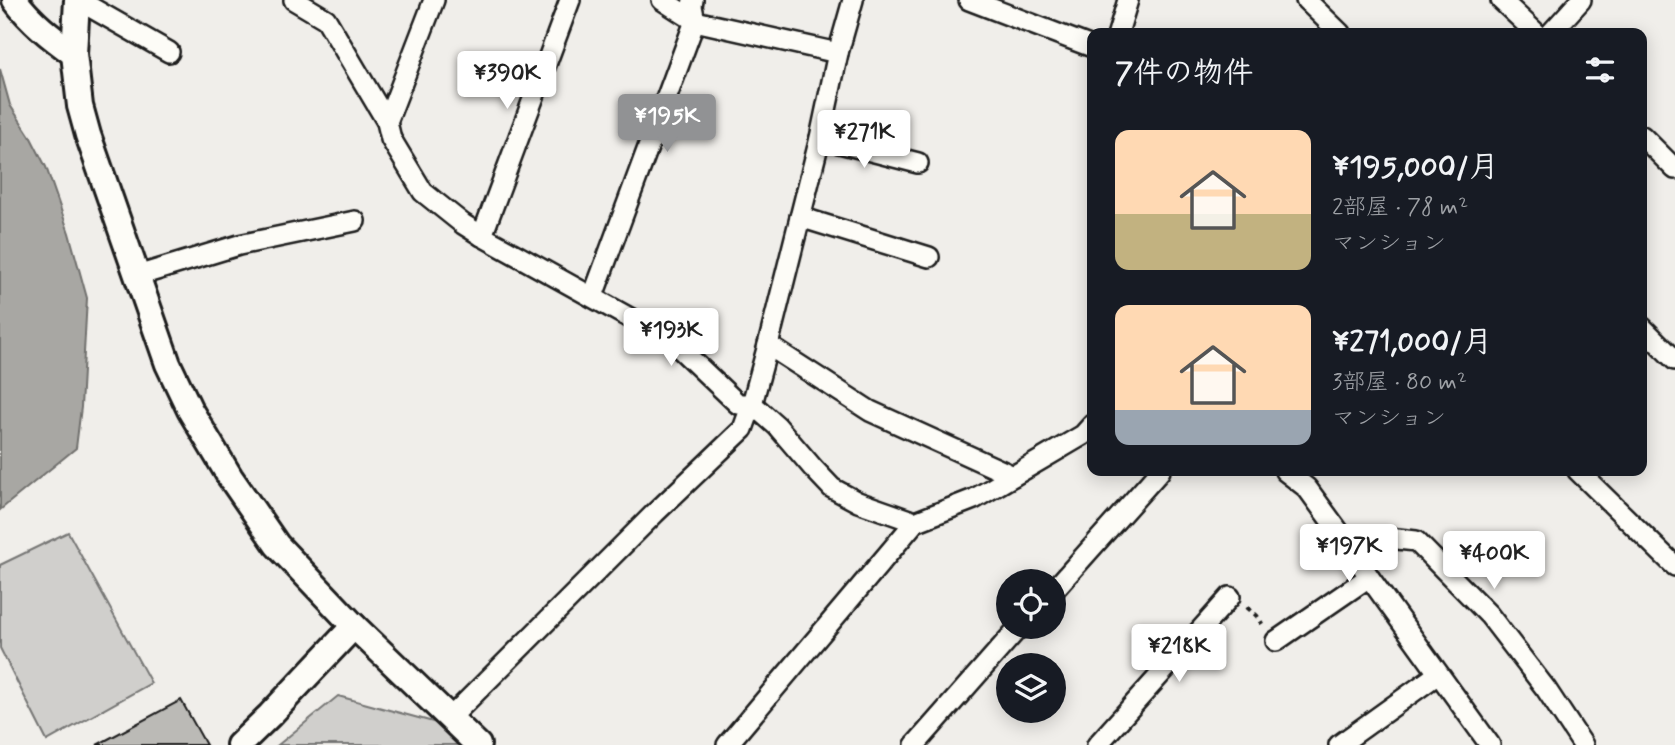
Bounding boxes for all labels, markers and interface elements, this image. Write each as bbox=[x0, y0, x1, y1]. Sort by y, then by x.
icon: filters bbox=[1581, 51, 1619, 89]
pin: ¥390K bbox=[458, 52, 556, 111]
text: 7件の物件 bbox=[1115, 54, 1253, 93]
text: ¥390K bbox=[473, 59, 541, 89]
pin: ¥195K bbox=[618, 94, 716, 154]
text: ¥195K bbox=[634, 102, 700, 132]
pin: ¥271K bbox=[815, 110, 913, 170]
text: ¥271K bbox=[833, 118, 895, 148]
text: ¥195,000/月 bbox=[1332, 148, 1499, 187]
icon: home bbox=[1171, 158, 1255, 242]
text: 2部屋 · 78 m² bbox=[1332, 193, 1468, 223]
text: マンション bbox=[1332, 229, 1446, 259]
pin: ¥193K bbox=[622, 308, 720, 368]
text: ¥193K bbox=[640, 316, 702, 346]
text: ¥271,000/月 bbox=[1332, 323, 1492, 362]
icon: home bbox=[1171, 333, 1255, 417]
text: 3部屋 · 80 m² bbox=[1332, 368, 1467, 398]
text: マンション bbox=[1332, 404, 1446, 434]
pin: ¥197K bbox=[1300, 524, 1398, 584]
text: ¥197K bbox=[1316, 532, 1382, 562]
pin: ¥400K bbox=[1445, 532, 1543, 591]
text: ¥400K bbox=[1459, 539, 1529, 569]
map controls bbox=[996, 569, 1066, 723]
button: locate bbox=[996, 569, 1066, 639]
pin: ¥218K bbox=[1130, 624, 1228, 684]
text: ¥218K bbox=[1147, 632, 1211, 662]
button: layers bbox=[996, 653, 1066, 723]

